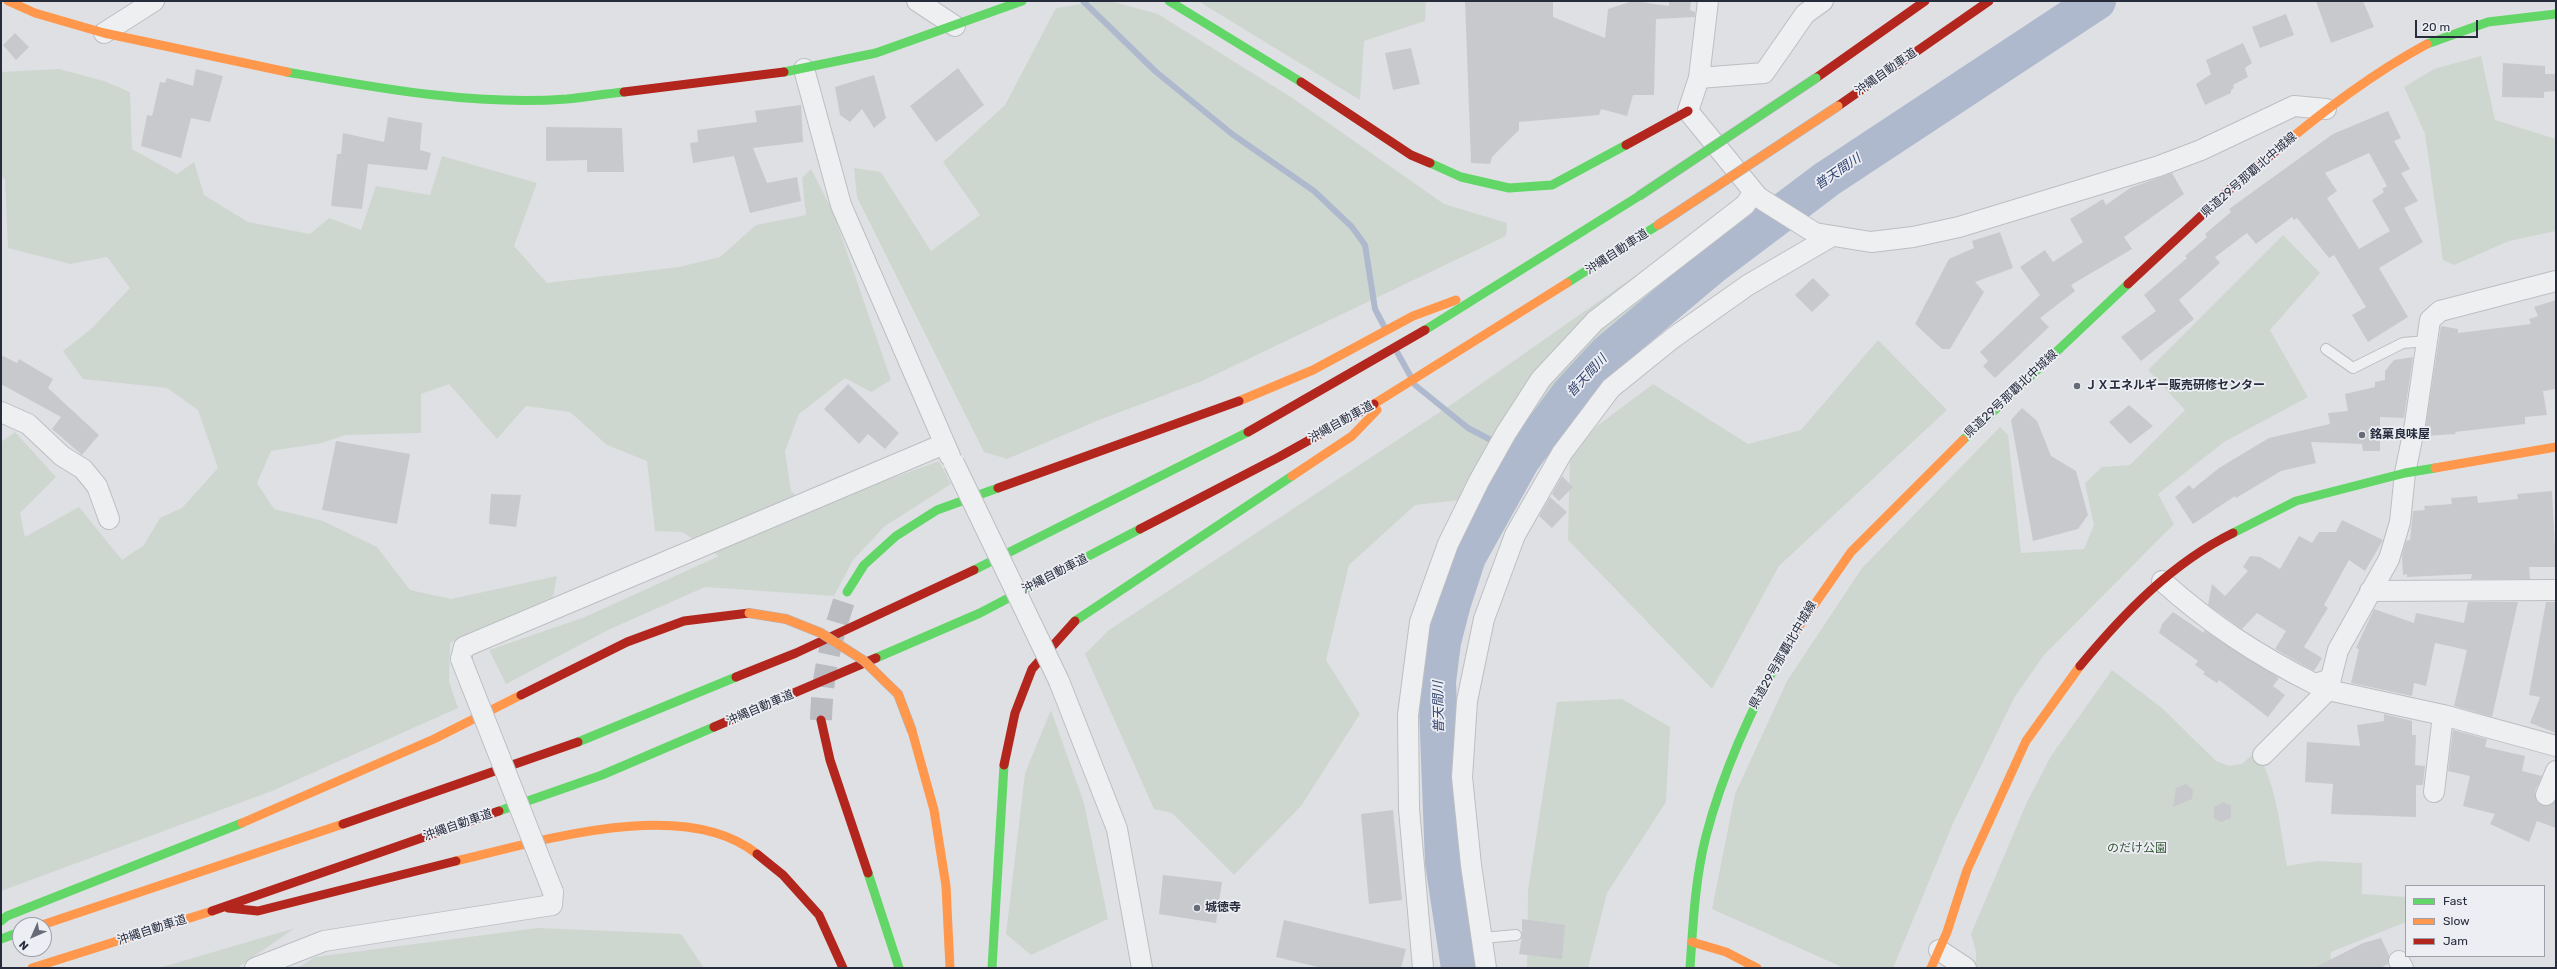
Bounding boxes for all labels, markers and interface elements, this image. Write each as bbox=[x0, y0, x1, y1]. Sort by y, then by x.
scale bar bbox=[2417, 12, 2480, 38]
text: 20 m bbox=[2422, 20, 2450, 34]
street label: 沖縄自動車道 bbox=[1852, 45, 1920, 99]
street label: 県道29号那覇北中城線 bbox=[2198, 129, 2300, 221]
water label: 普天間川 bbox=[1812, 151, 1864, 193]
street label: 沖縄自動車道 bbox=[1583, 226, 1651, 278]
street label: 県道29号那覇北中城線 bbox=[1961, 347, 2061, 441]
water label: 普天間川 bbox=[1564, 352, 1610, 400]
place label: ＪＸエネルギー販売研修センター bbox=[2085, 379, 2265, 393]
marker: ＪＸエネルギー販売研修センター bbox=[2072, 381, 2082, 391]
street label: 沖縄自動車道 bbox=[1306, 398, 1376, 446]
place label: 銘菓良味屋 bbox=[2370, 428, 2430, 442]
marker: 銘菓良味屋 bbox=[2357, 430, 2367, 440]
street label: 沖縄自動車道 bbox=[1020, 551, 1090, 597]
street label: 県道29号那覇北中城線 bbox=[1746, 599, 1820, 711]
water label: 普天間川 bbox=[1431, 681, 1447, 733]
street label: 沖縄自動車道 bbox=[724, 687, 796, 729]
street label: 沖縄自動車道 bbox=[422, 806, 494, 844]
park label: のだけ公園 bbox=[2107, 842, 2167, 856]
legend bbox=[2405, 885, 2545, 957]
text: Fast bbox=[2443, 894, 2467, 908]
place label: 城徳寺 bbox=[1205, 901, 1241, 915]
marker: 城徳寺 bbox=[1192, 903, 1202, 913]
street label: 沖縄自動車道 bbox=[116, 912, 188, 948]
text: Slow bbox=[2443, 914, 2470, 928]
north arrow bbox=[12, 917, 52, 957]
text: Jam bbox=[2443, 934, 2468, 948]
text: N bbox=[16, 938, 31, 953]

